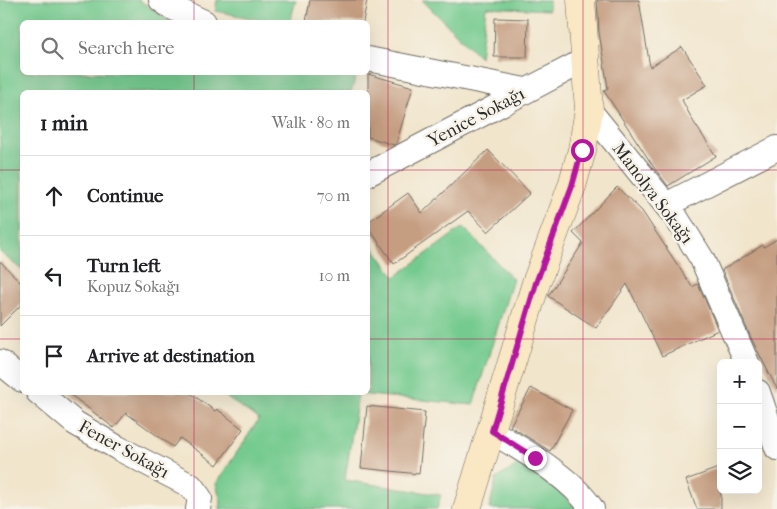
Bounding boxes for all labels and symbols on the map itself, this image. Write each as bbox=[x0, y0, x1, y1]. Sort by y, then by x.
street label: Yenice Sokağı bbox=[423, 83, 529, 152]
route start bbox=[571, 139, 594, 162]
street label: Manolya Sokağı bbox=[608, 139, 698, 249]
street label: Fener Sokağı bbox=[75, 416, 173, 483]
route end bbox=[524, 447, 547, 470]

